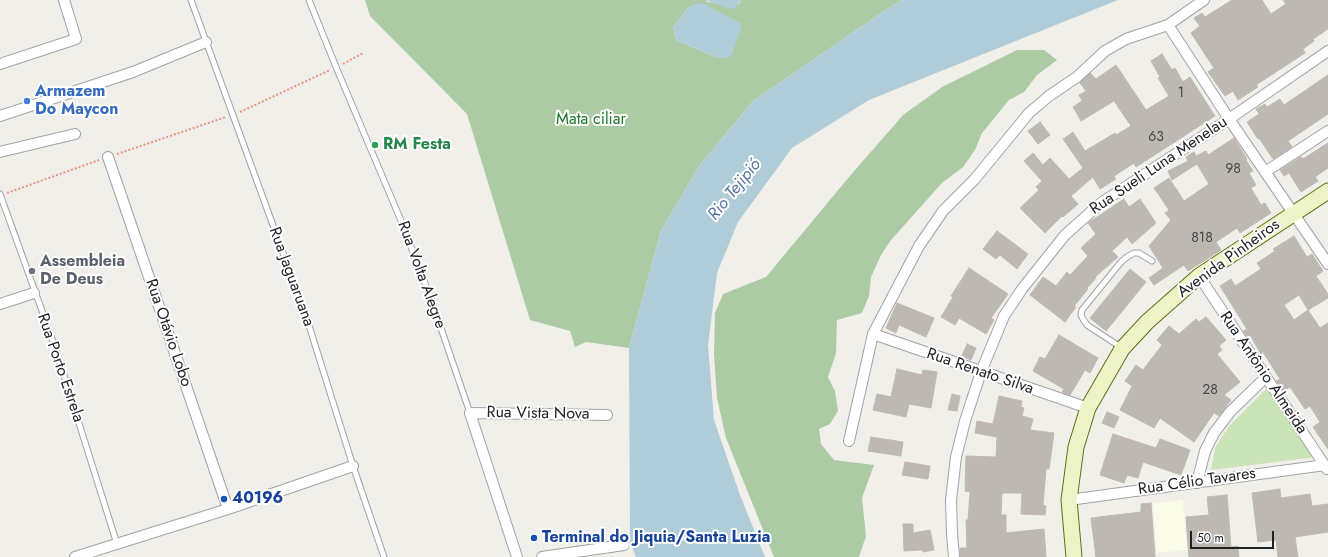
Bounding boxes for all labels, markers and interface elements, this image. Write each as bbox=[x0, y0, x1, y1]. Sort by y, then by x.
place label: Armazem Do Maycon bbox=[35, 82, 118, 120]
house number: 1 bbox=[1178, 86, 1184, 102]
marker: Armazem Do Maycon bbox=[22, 96, 32, 106]
park label: Mata ciliar bbox=[556, 110, 626, 130]
street label: Rua Sueli Luna Menelau bbox=[1087, 113, 1231, 219]
house number: 63 bbox=[1148, 130, 1164, 146]
place label: RM Festa bbox=[383, 135, 451, 155]
marker: RM Festa bbox=[370, 140, 380, 150]
water label: Rio Tejipió bbox=[704, 155, 766, 225]
house number: 98 bbox=[1225, 162, 1241, 178]
street label: Avenida Pinheiros bbox=[1174, 216, 1284, 302]
street label: Rua Volta Alegre bbox=[393, 219, 449, 331]
street label: Rua Jaguaruana bbox=[264, 225, 318, 329]
house number: 818 bbox=[1191, 231, 1213, 247]
place label: Assembleia De Deus bbox=[40, 252, 125, 290]
marker: Assembleia De Deus bbox=[27, 266, 37, 276]
street label: Rua Otávio Lobo bbox=[141, 277, 195, 389]
street label: Rua Antônio Almeida bbox=[1215, 308, 1311, 438]
street label: Rua Porto Estrela bbox=[32, 311, 88, 425]
street label: Rua Renato Silva bbox=[924, 345, 1036, 399]
house number: 28 bbox=[1202, 383, 1218, 399]
street label: Rua Vista Nova bbox=[486, 404, 590, 424]
street label: Rua Célio Tavares bbox=[1137, 464, 1257, 500]
place label: 40196 bbox=[232, 489, 283, 509]
marker: 40196 bbox=[219, 494, 229, 504]
scale bar bbox=[1192, 523, 1276, 549]
place label: Terminal do Jiquia/Santa Luzia bbox=[542, 528, 770, 548]
text: 50 m bbox=[1197, 529, 1224, 547]
marker: Terminal do Jiquia/Santa Luzia bbox=[529, 533, 539, 543]

